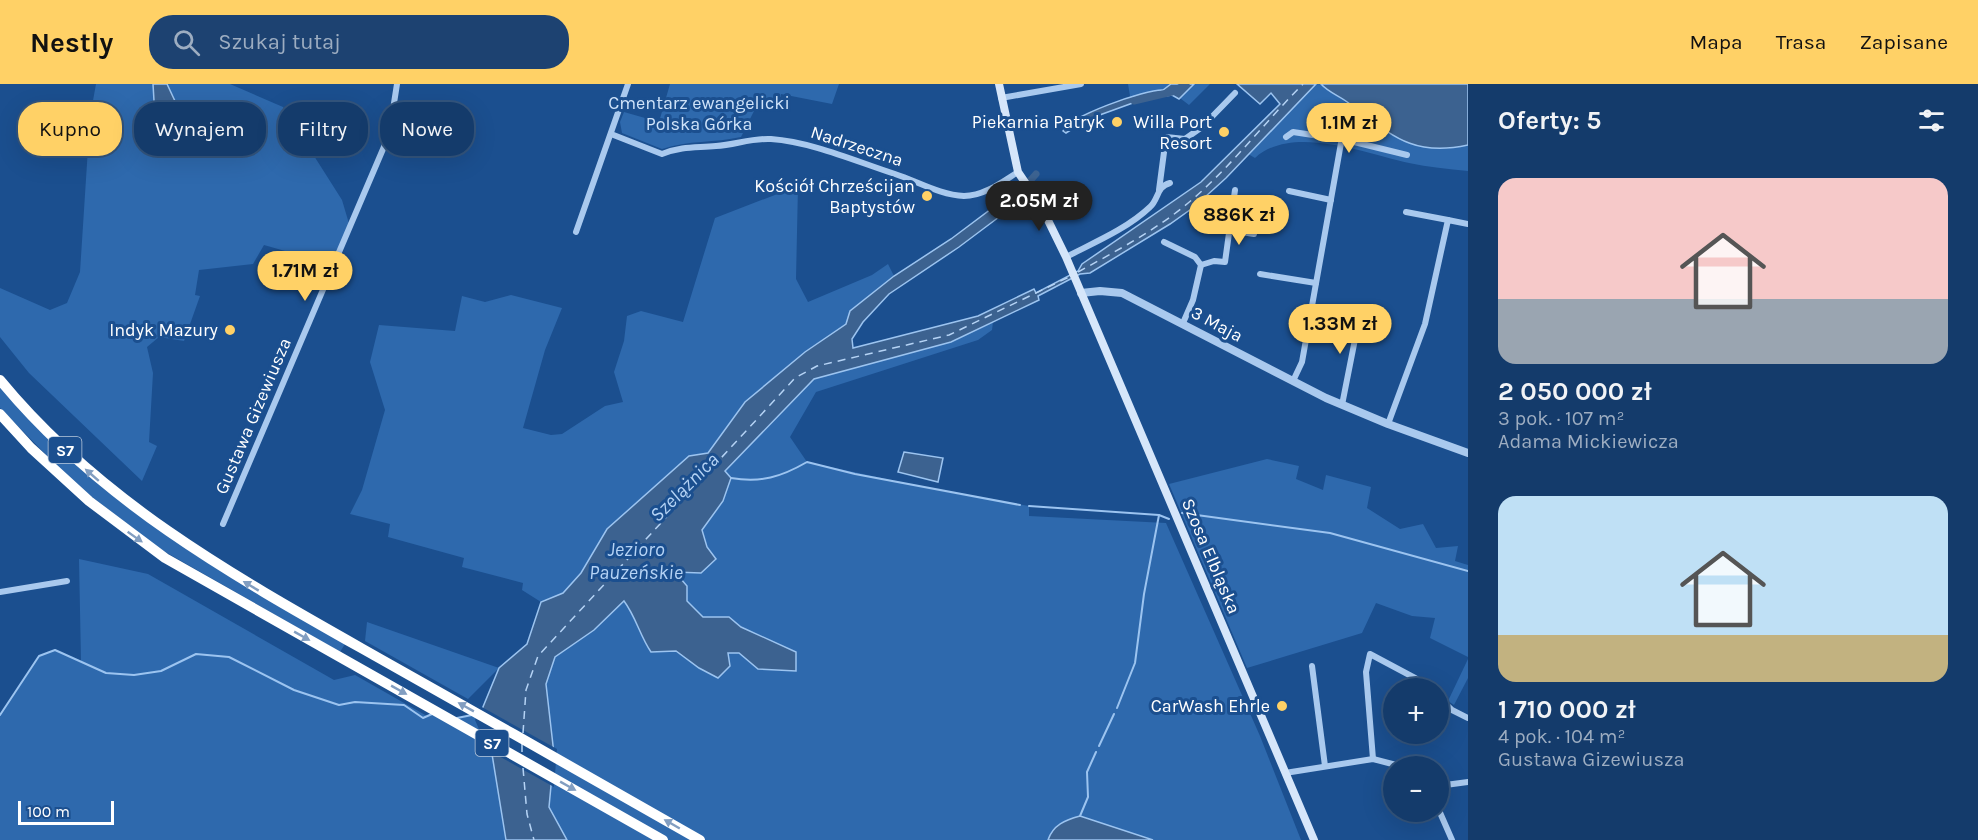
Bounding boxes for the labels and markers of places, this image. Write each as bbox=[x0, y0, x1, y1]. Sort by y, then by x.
pin: 1.1M zł bbox=[1294, 103, 1404, 154]
place label: Piekarnia Patryk bbox=[972, 111, 1105, 133]
place label: Willa Port Resort bbox=[1133, 111, 1212, 154]
marker: Piekarnia Patryk bbox=[1110, 115, 1124, 129]
marker: Willa Port Resort bbox=[1217, 125, 1231, 139]
place label: Kościół Chrześcijan Baptystów bbox=[754, 175, 915, 218]
pin: 2.05M zł bbox=[977, 181, 1101, 232]
marker: Kościół Chrześcijan Baptystów bbox=[920, 189, 934, 203]
pin: 886K zł bbox=[1184, 195, 1294, 246]
pin: 1.71M zł bbox=[243, 251, 367, 302]
pin: 1.33M zł bbox=[1278, 304, 1402, 355]
place label: Indyk Mazury bbox=[109, 319, 219, 341]
marker: Indyk Mazury bbox=[223, 323, 237, 337]
place label: CarWash Ehrle bbox=[1151, 695, 1270, 717]
marker: CarWash Ehrle bbox=[1275, 699, 1289, 713]

